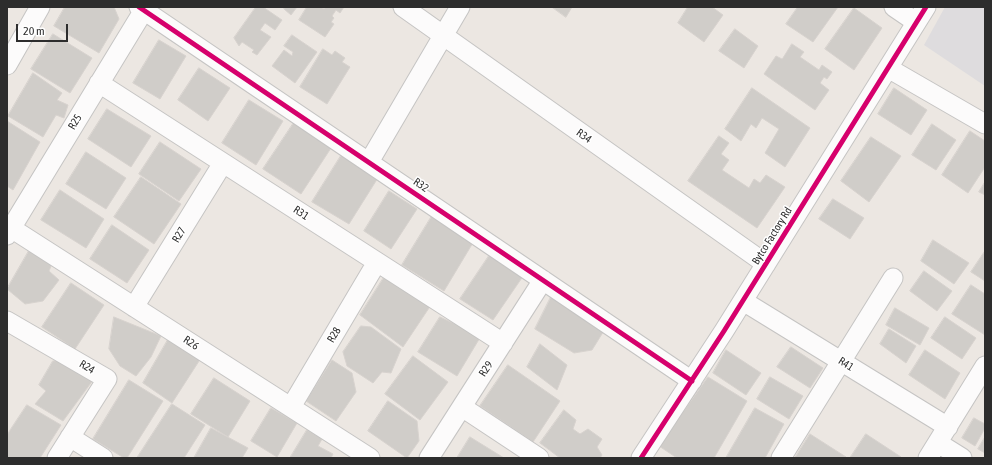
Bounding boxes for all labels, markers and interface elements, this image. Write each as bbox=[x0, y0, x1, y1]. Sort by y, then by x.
scale bar bbox=[18, 16, 70, 42]
text: 20 m bbox=[23, 24, 45, 38]
street label: R25 bbox=[65, 112, 85, 132]
street label: R34 bbox=[574, 126, 594, 146]
street label: R32 bbox=[411, 175, 431, 195]
street label: R31 bbox=[291, 203, 311, 223]
street label: Bytco Factory Rd bbox=[749, 205, 795, 267]
street label: R27 bbox=[169, 225, 189, 245]
street label: R28 bbox=[324, 325, 344, 345]
street label: R26 bbox=[181, 333, 201, 353]
street label: R41 bbox=[836, 354, 856, 374]
street label: R24 bbox=[77, 357, 97, 377]
street label: R29 bbox=[476, 359, 496, 379]

